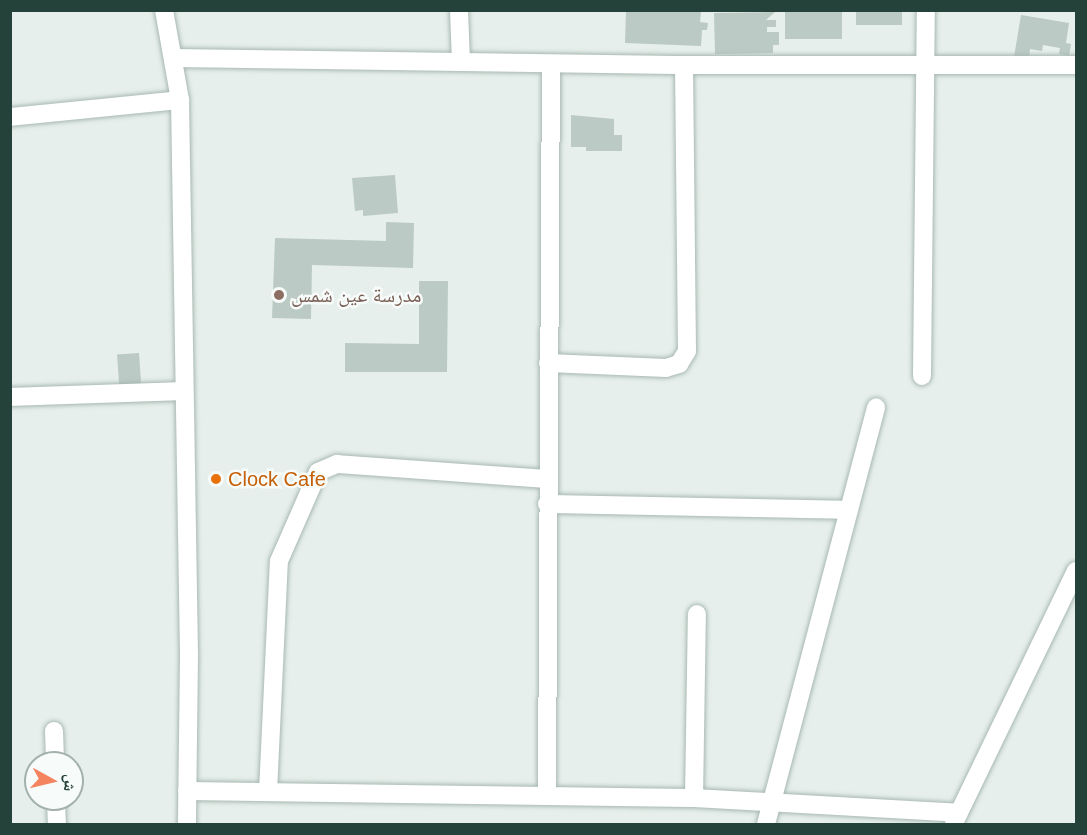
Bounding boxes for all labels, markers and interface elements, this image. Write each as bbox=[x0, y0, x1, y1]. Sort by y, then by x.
place label: مدرسة عين شمس bbox=[291, 283, 421, 307]
marker: مدرسة عين شمس bbox=[272, 288, 286, 302]
place label: Clock Cafe bbox=[228, 467, 326, 491]
marker: Clock Cafe bbox=[209, 472, 223, 486]
north arrow bbox=[24, 751, 84, 811]
text: ش bbox=[61, 774, 80, 793]

